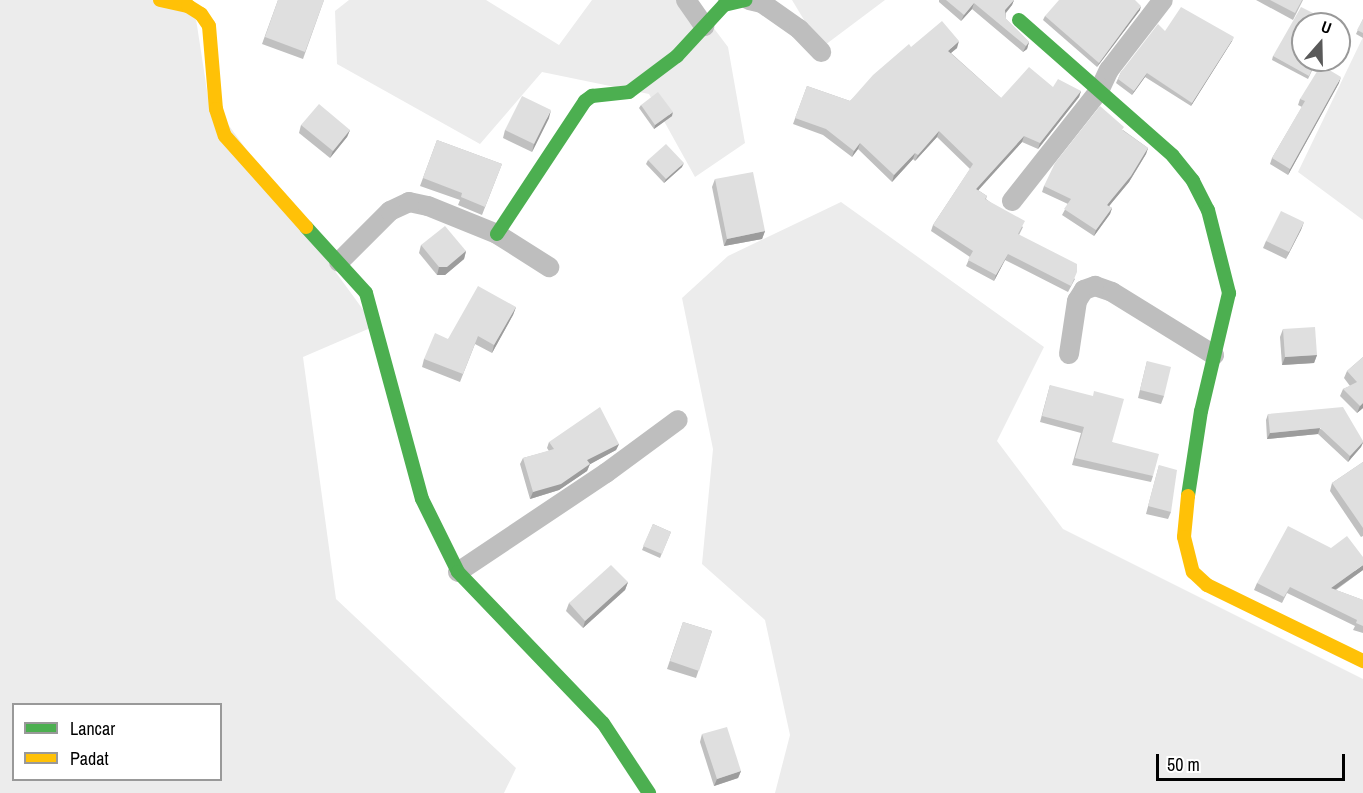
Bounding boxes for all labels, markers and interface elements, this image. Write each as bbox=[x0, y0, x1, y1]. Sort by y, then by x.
north arrow bbox=[1291, 12, 1351, 72]
text: U bbox=[1318, 15, 1335, 39]
legend bbox=[12, 703, 222, 781]
text: Lancar bbox=[70, 716, 115, 741]
scale bar bbox=[1159, 742, 1348, 780]
text: Padat bbox=[70, 746, 109, 771]
text: 50 m bbox=[1167, 752, 1200, 777]

